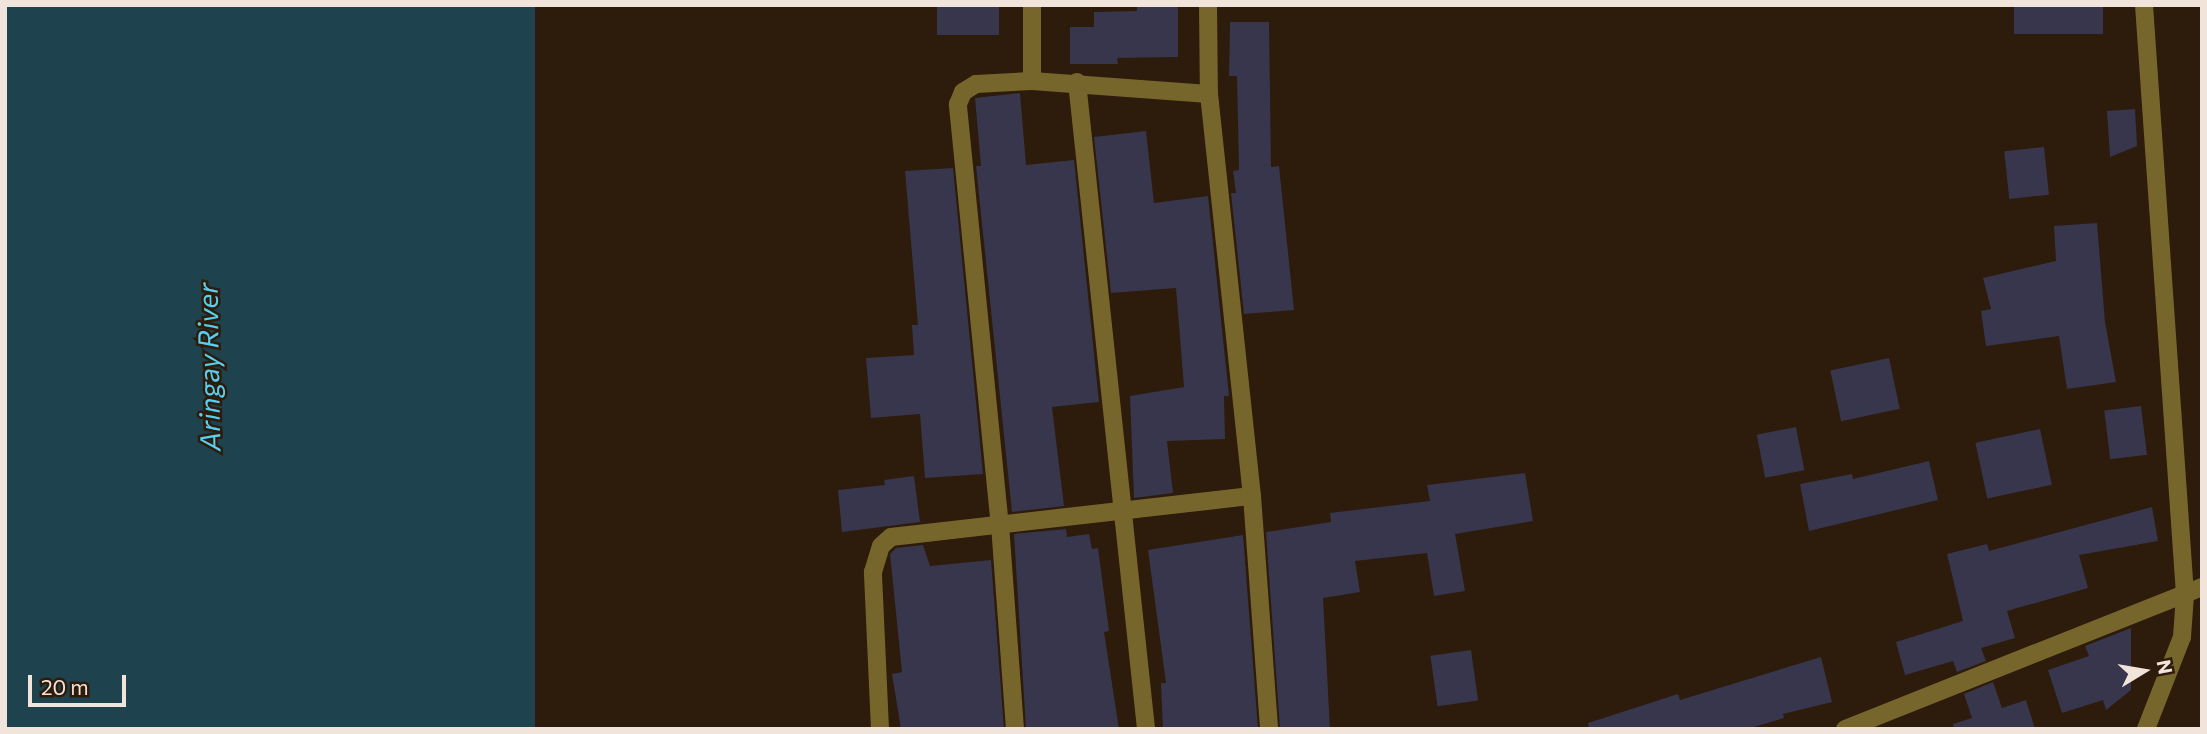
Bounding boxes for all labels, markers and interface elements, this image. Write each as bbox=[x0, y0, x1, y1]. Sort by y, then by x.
water label: Aringay River bbox=[190, 282, 226, 452]
north arrow bbox=[2109, 636, 2179, 706]
text: N bbox=[2152, 658, 2178, 676]
scale bar bbox=[32, 660, 130, 704]
text: 20 m bbox=[41, 674, 89, 699]

